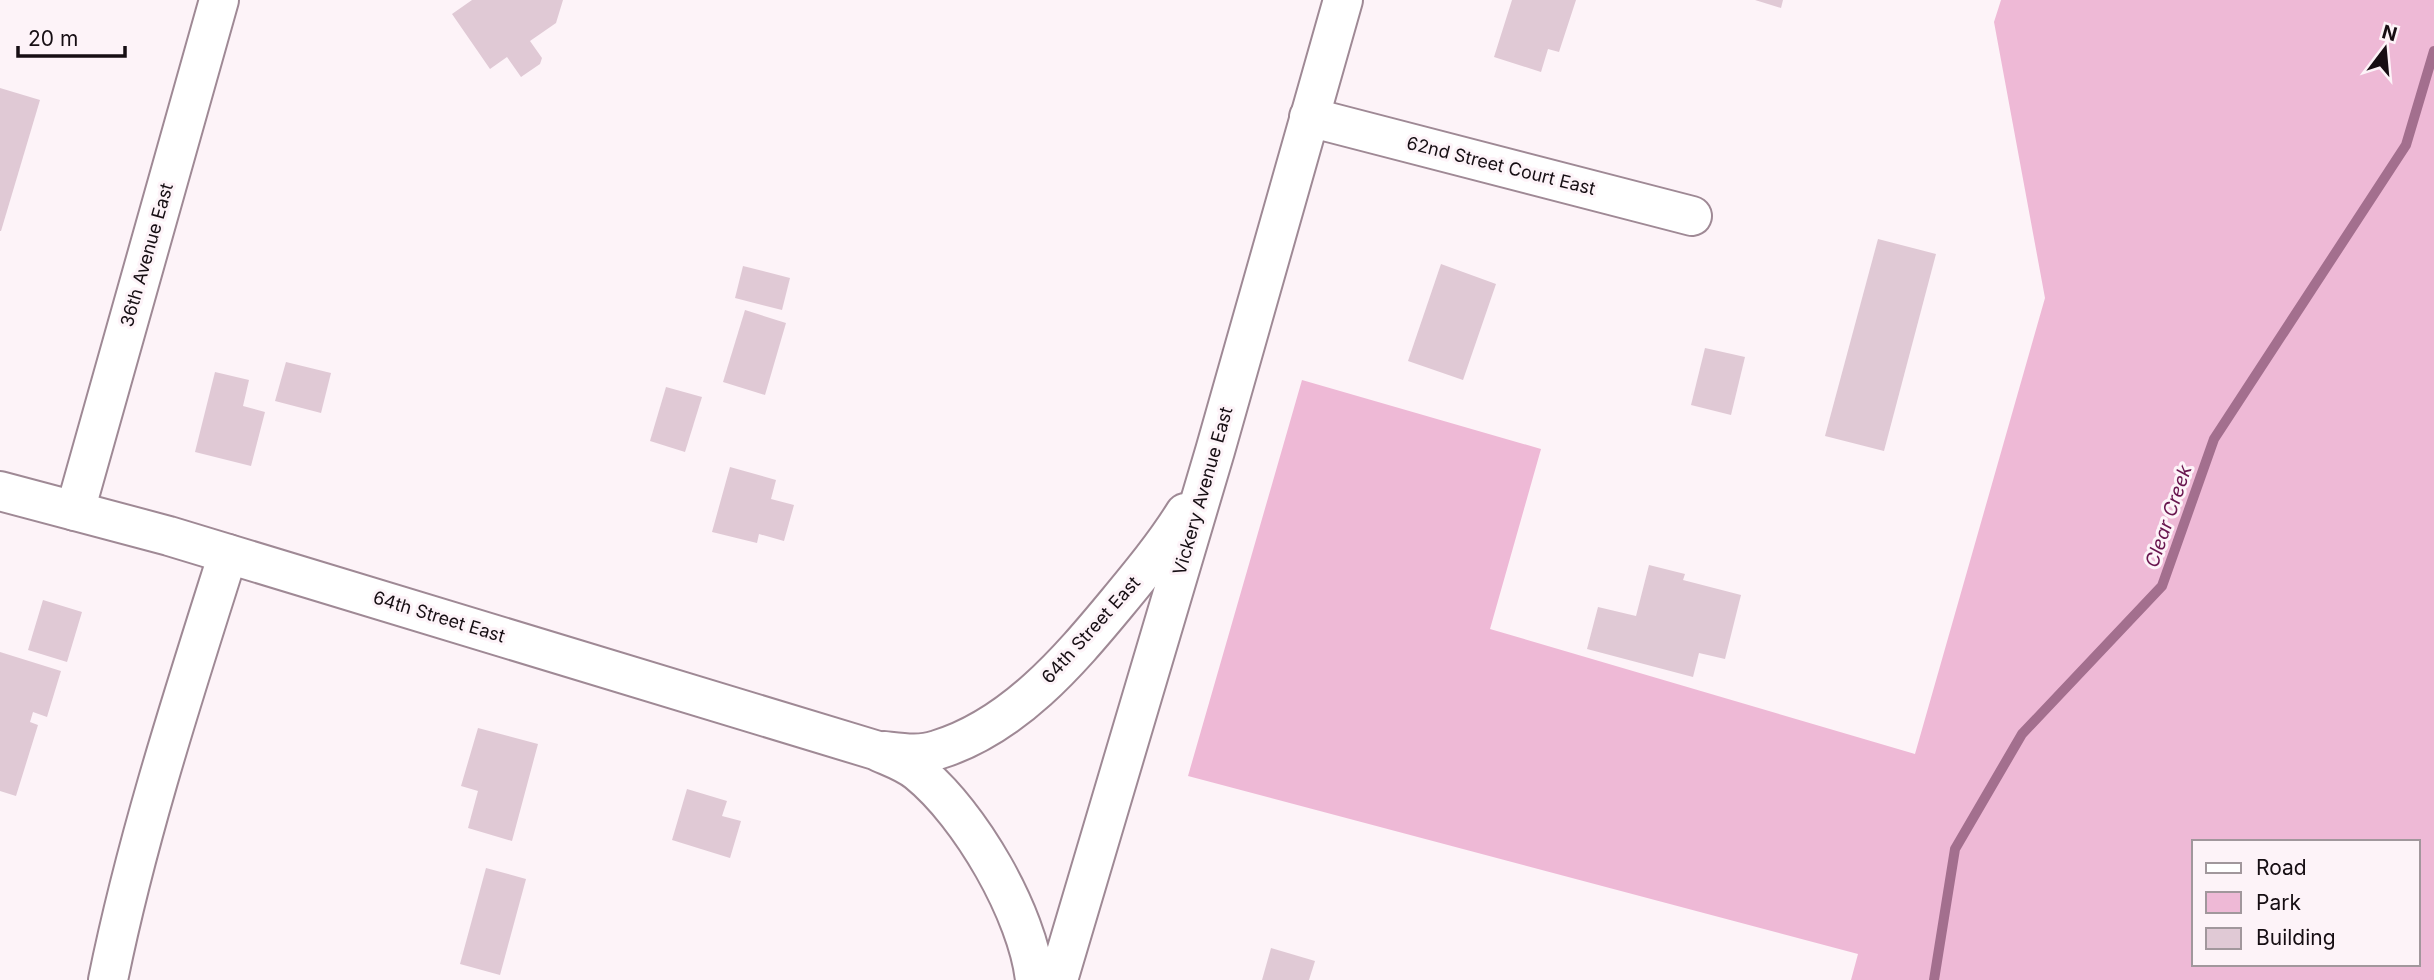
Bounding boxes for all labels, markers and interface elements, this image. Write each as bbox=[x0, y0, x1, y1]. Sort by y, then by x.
scale bar bbox=[18, 14, 124, 58]
north arrow bbox=[2350, 14, 2420, 84]
text: N bbox=[2379, 20, 2400, 46]
text: 20 m bbox=[28, 26, 78, 51]
street label: 62nd Street Court East bbox=[1405, 132, 1598, 199]
street label: 36th Avenue East bbox=[116, 180, 177, 329]
street label: Vickery Avenue East bbox=[1168, 404, 1237, 577]
water label: Clear Creek bbox=[2140, 461, 2197, 570]
street label: 64th Street East bbox=[1037, 572, 1144, 687]
street label: 64th Street East bbox=[371, 587, 508, 647]
legend bbox=[2192, 840, 2420, 966]
text: Road bbox=[2256, 855, 2307, 880]
text: Park bbox=[2256, 890, 2301, 915]
text: Building bbox=[2256, 925, 2336, 950]

